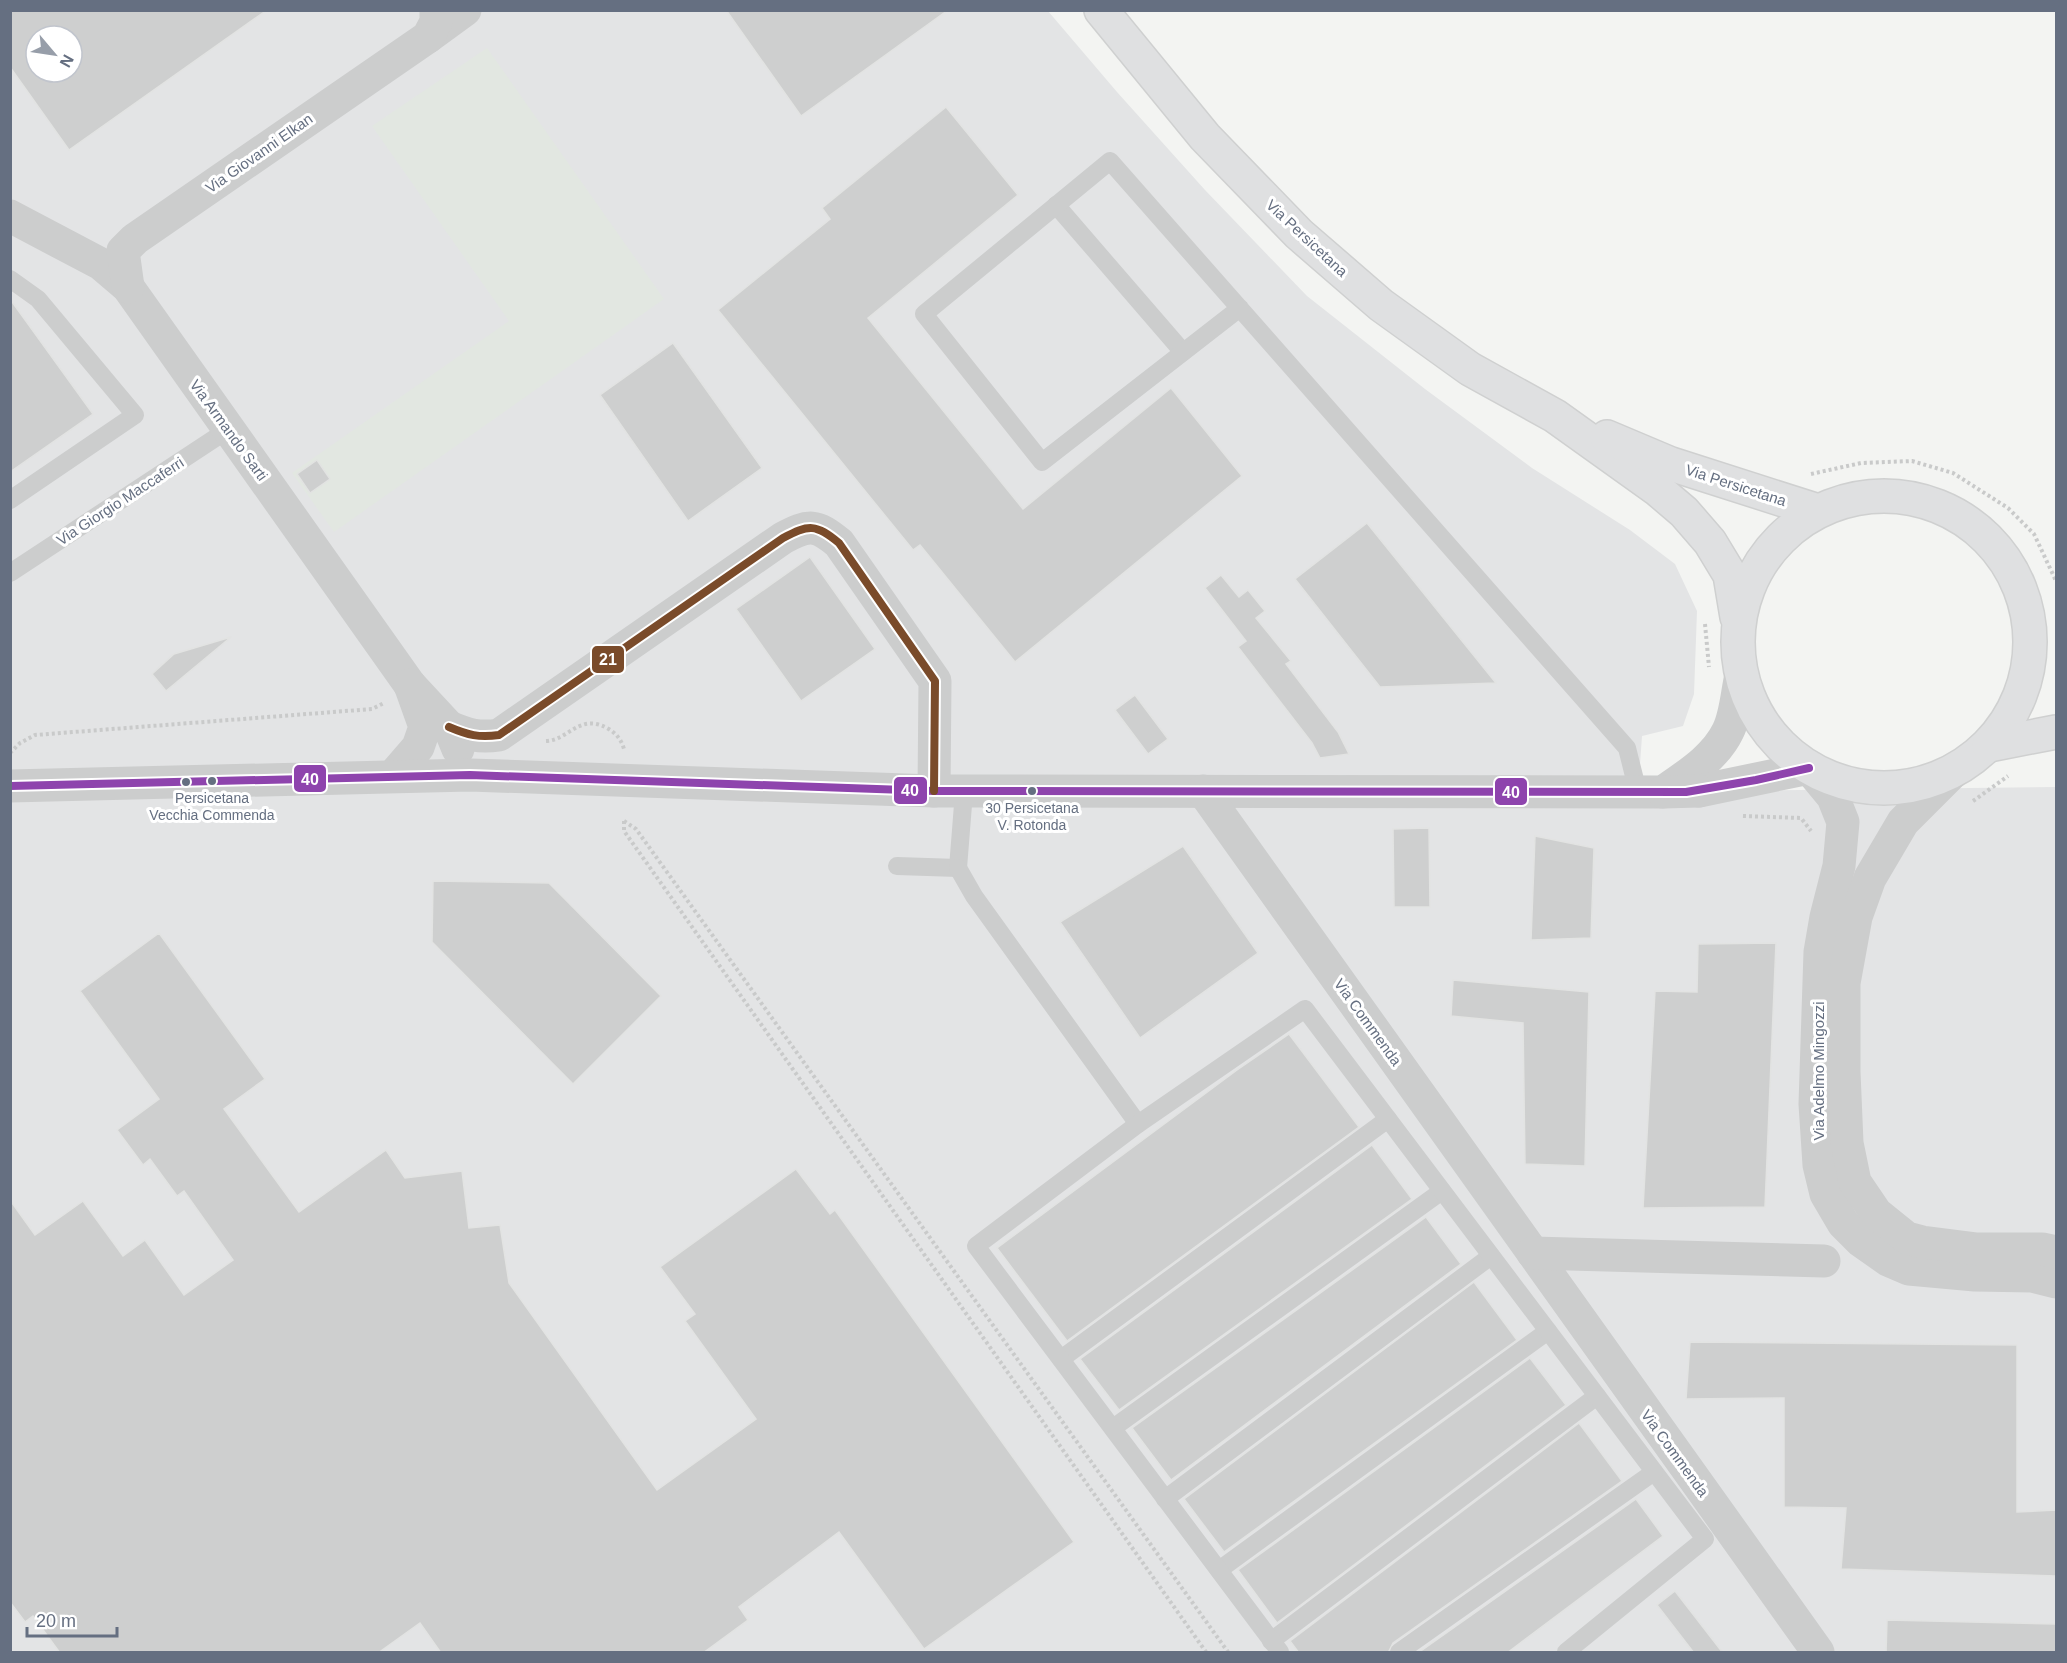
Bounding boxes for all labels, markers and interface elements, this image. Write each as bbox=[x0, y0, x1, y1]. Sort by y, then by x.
north arrow bbox=[24, 24, 84, 84]
text: N bbox=[56, 52, 77, 70]
street label: Via Giovanni Elkan bbox=[202, 110, 316, 196]
street label: Via Persicetana bbox=[1263, 196, 1352, 280]
street label: Via Armando Sarti bbox=[187, 376, 271, 484]
street label: Via Giorgio Maccaferri bbox=[53, 454, 187, 548]
street label: Via Persicetana bbox=[1684, 461, 1789, 509]
line badge: 21 bbox=[591, 645, 625, 674]
text: 21 bbox=[599, 651, 617, 668]
line badge: 40 bbox=[293, 764, 327, 793]
text: 40 bbox=[301, 771, 319, 788]
marker: Persicetana Vecchia Commenda bbox=[206, 775, 218, 787]
unlabelled marker bbox=[180, 776, 192, 788]
line badge: 40 bbox=[893, 776, 928, 805]
line badge: 40 bbox=[1494, 777, 1528, 806]
text: 40 bbox=[901, 782, 919, 799]
text: 40 bbox=[1502, 784, 1520, 801]
marker: 30 Persicetana V. Rotonda bbox=[1026, 785, 1038, 797]
place label: Persicetana Vecchia Commenda bbox=[149, 790, 275, 823]
place label: 30 Persicetana V. Rotonda bbox=[985, 800, 1079, 833]
street label: Via Commenda bbox=[1331, 975, 1406, 1069]
street label: Via Adelmo Mingozzi bbox=[1810, 1002, 1827, 1140]
street label: Via Commenda bbox=[1638, 1406, 1713, 1500]
scale bar bbox=[27, 1600, 117, 1638]
text: 20 m bbox=[36, 1611, 76, 1631]

